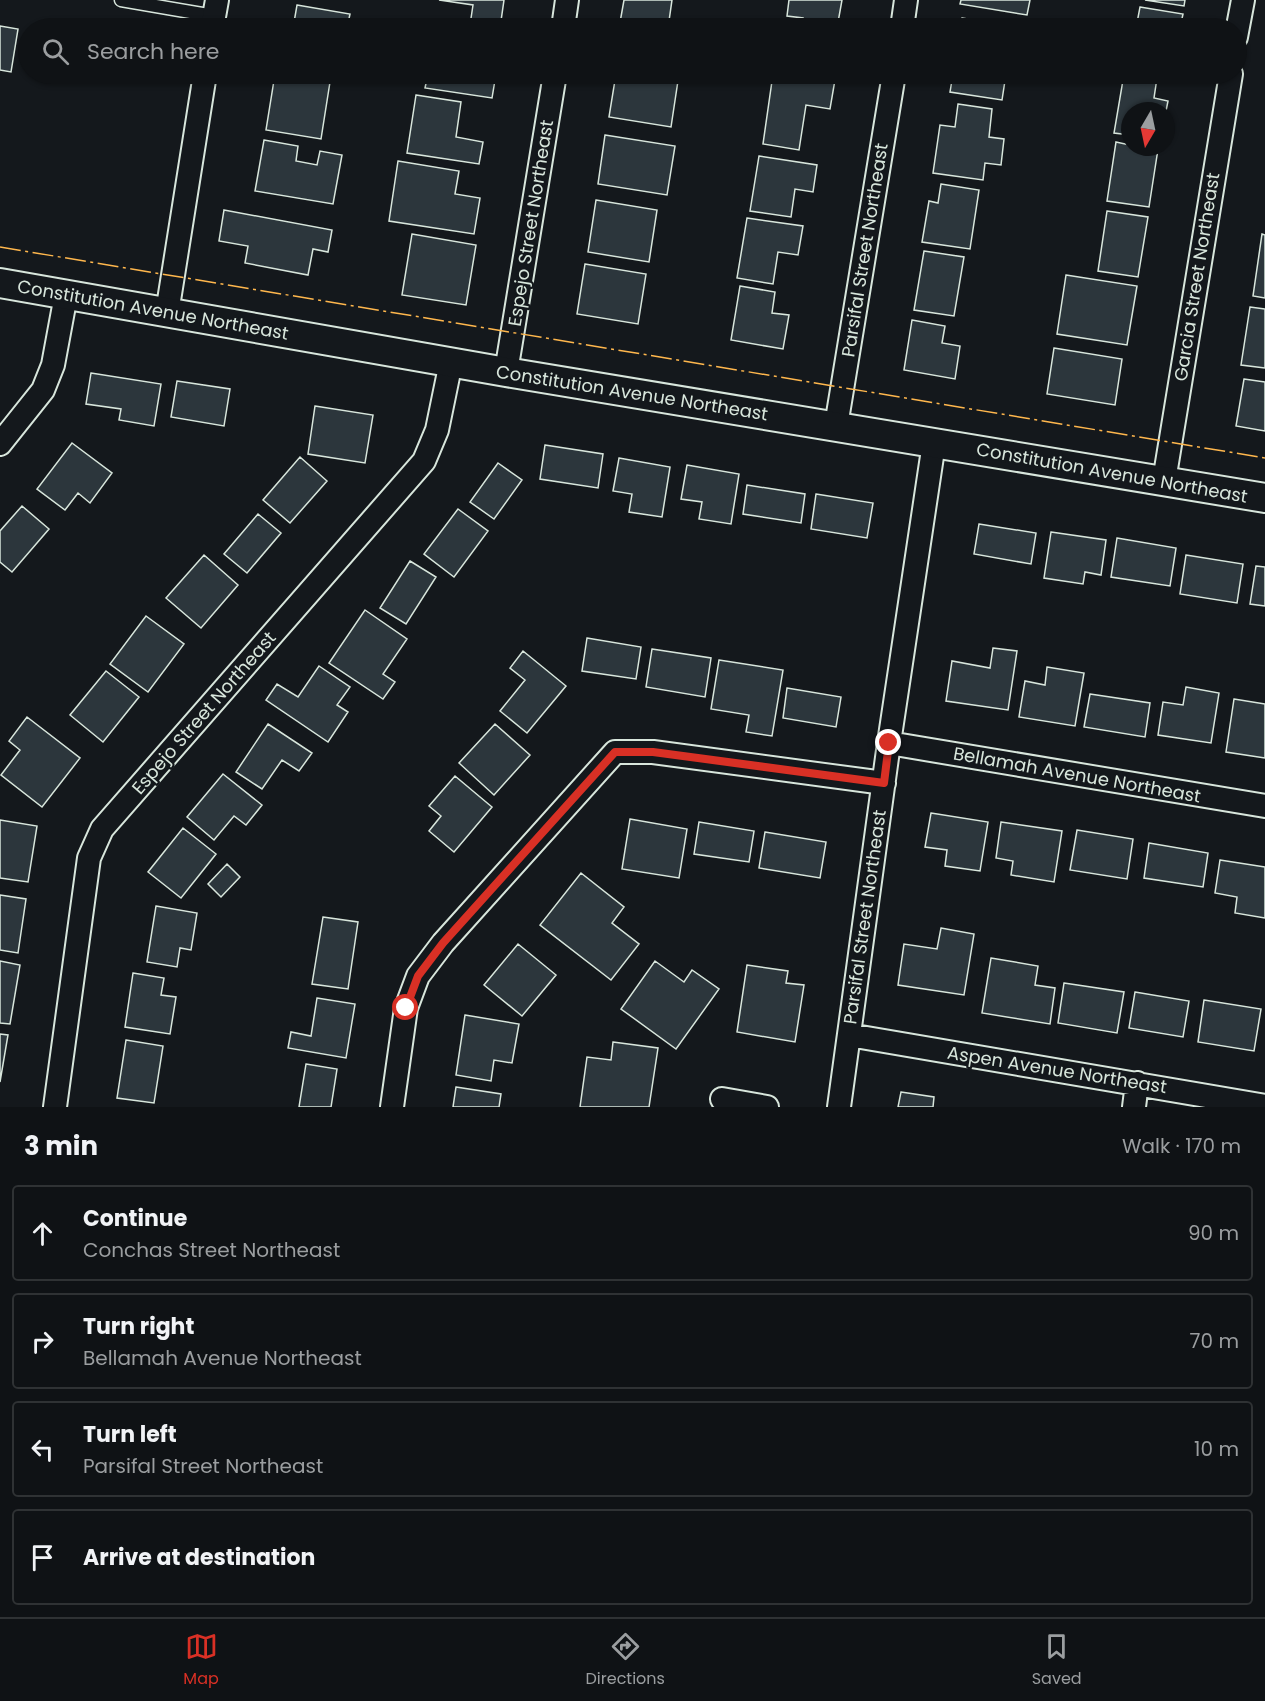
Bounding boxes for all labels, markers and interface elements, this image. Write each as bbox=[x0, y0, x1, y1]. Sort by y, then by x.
search box bbox=[18, 18, 1247, 84]
icon: search bbox=[39, 35, 72, 68]
text: Search here bbox=[87, 36, 220, 67]
north arrow bbox=[1121, 102, 1175, 156]
street label: Espejo Street Northeast bbox=[502, 118, 559, 328]
street label: Parsifal Street Northeast bbox=[835, 141, 894, 359]
street label: Garcia Street Northeast bbox=[1168, 171, 1225, 383]
street label: Constitution Avenue Northeast bbox=[16, 273, 291, 346]
street label: Constitution Avenue Northeast bbox=[494, 359, 770, 426]
street label: Constitution Avenue Northeast bbox=[975, 436, 1250, 509]
street label: Espejo Street Northeast bbox=[126, 626, 281, 800]
route end bbox=[875, 729, 901, 755]
street label: Bellamah Avenue Northeast bbox=[951, 740, 1203, 809]
street label: Parsifal Street Northeast bbox=[837, 808, 892, 1026]
route start bbox=[392, 994, 418, 1020]
street label: Aspen Avenue Northeast bbox=[946, 1040, 1169, 1099]
text: 3 min bbox=[24, 1128, 98, 1164]
text: Walk · 170 m bbox=[1122, 1132, 1241, 1160]
text: Continue bbox=[83, 1203, 187, 1234]
icon: ahead bbox=[26, 1217, 59, 1250]
text: 90 m bbox=[1188, 1219, 1239, 1247]
text: Conchas Street Northeast bbox=[83, 1236, 340, 1264]
text: Turn right bbox=[83, 1311, 194, 1342]
icon: right bbox=[26, 1325, 59, 1358]
text: 70 m bbox=[1190, 1327, 1239, 1355]
text: Bellamah Avenue Northeast bbox=[83, 1344, 362, 1372]
text: Turn left bbox=[83, 1419, 177, 1450]
icon: left bbox=[26, 1433, 59, 1466]
text: 10 m bbox=[1194, 1435, 1239, 1463]
text: Parsifal Street Northeast bbox=[83, 1452, 323, 1480]
icon: arrive bbox=[26, 1541, 59, 1574]
text: Arrive at destination bbox=[83, 1542, 315, 1573]
tab: Map bbox=[183, 1630, 219, 1691]
tab: Directions bbox=[586, 1630, 665, 1691]
tab: Saved bbox=[1032, 1630, 1082, 1691]

